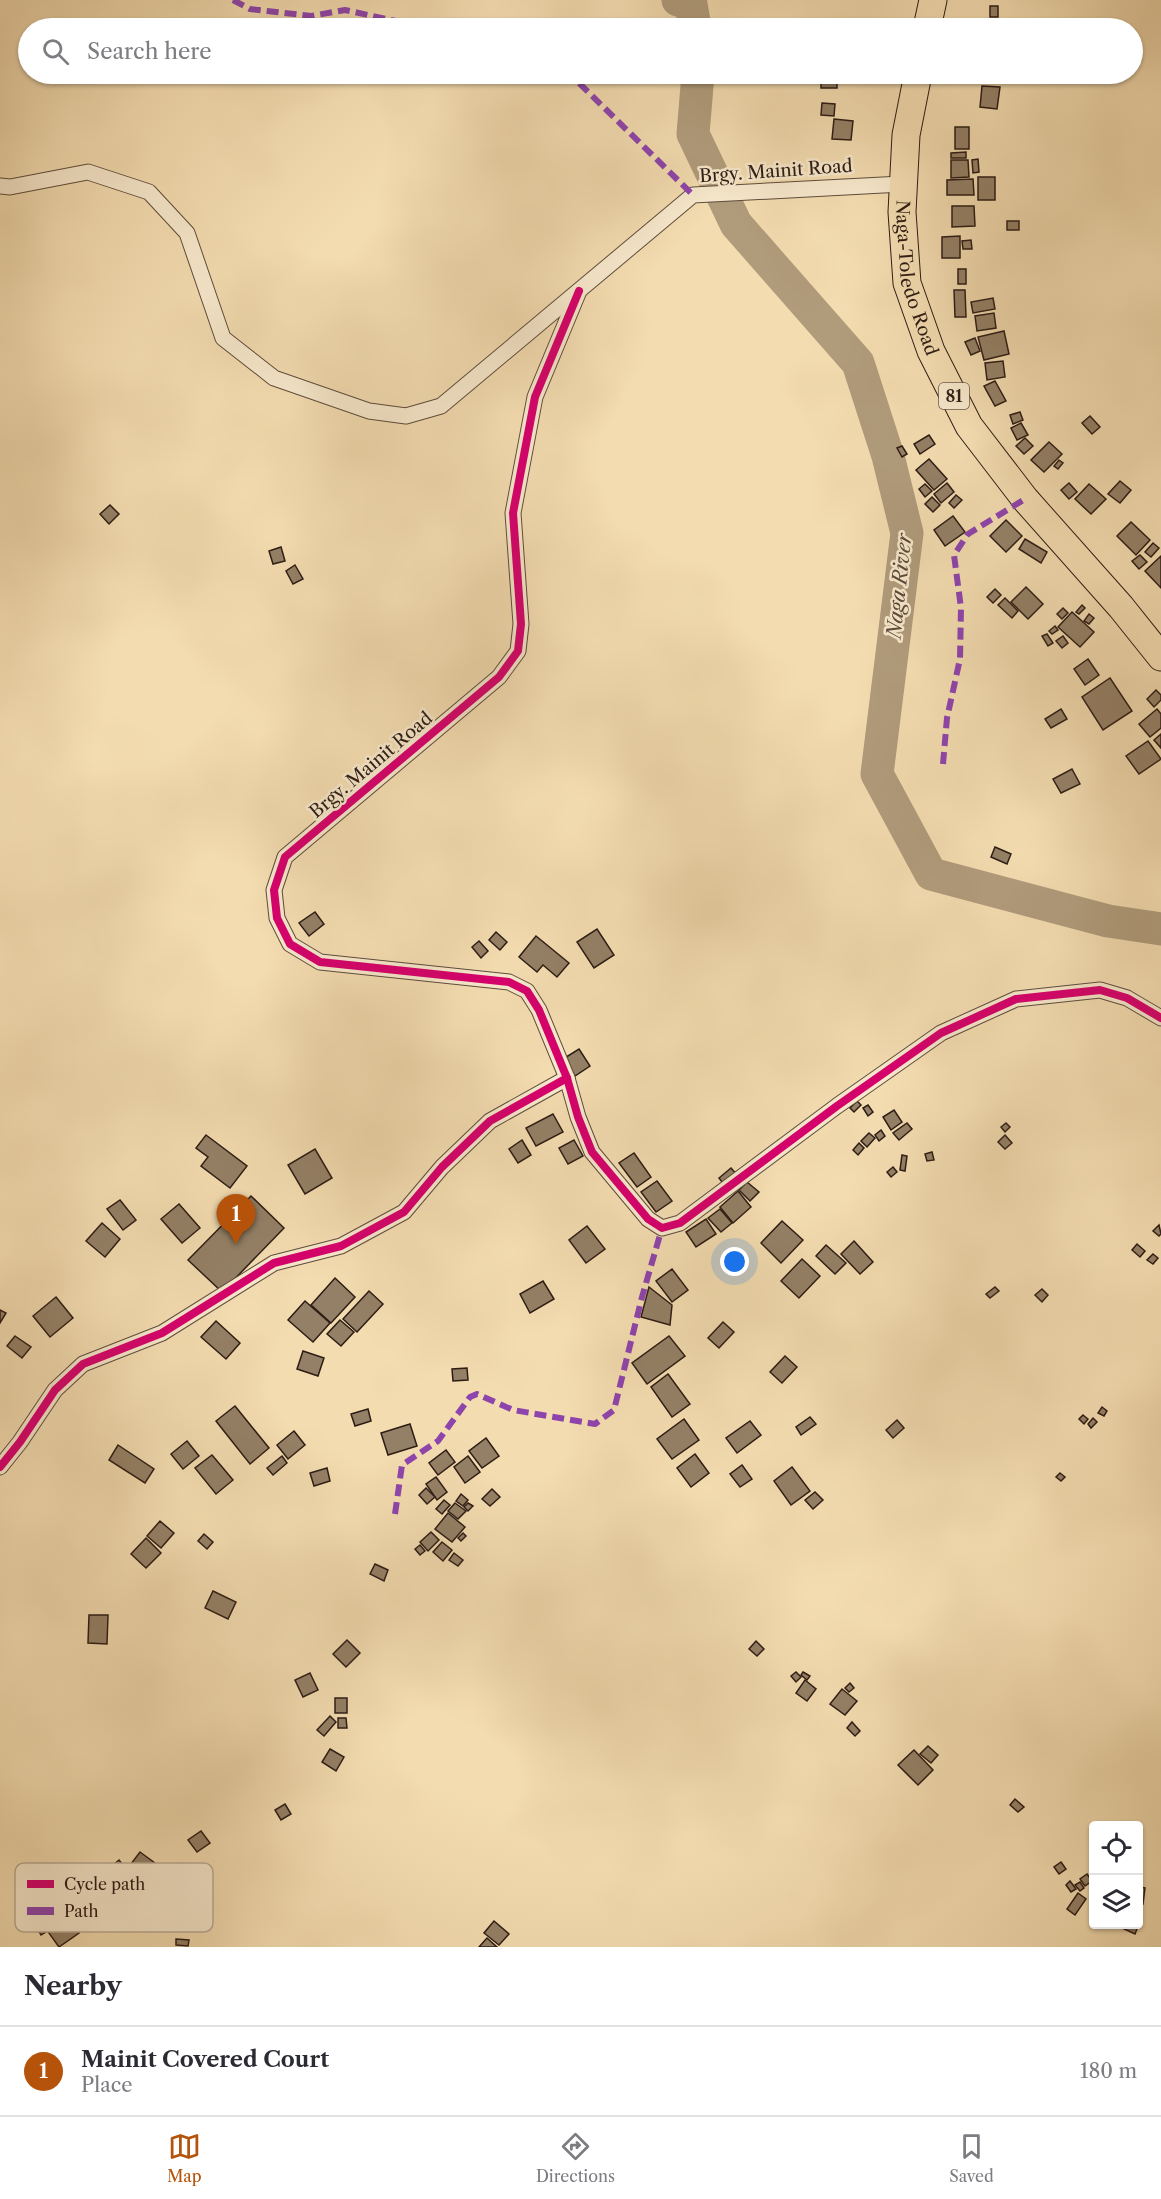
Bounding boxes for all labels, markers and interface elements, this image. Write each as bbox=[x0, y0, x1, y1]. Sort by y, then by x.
search box bbox=[18, 18, 1143, 84]
icon: search bbox=[39, 35, 72, 68]
text: Search here bbox=[87, 38, 212, 65]
street label: Brgy. Mainit Road bbox=[699, 155, 853, 187]
street label: Naga-Toledo Road bbox=[891, 199, 943, 359]
road number: 81 bbox=[939, 383, 969, 409]
water label: Naga River bbox=[881, 531, 917, 642]
street label: Brgy. Mainit Road bbox=[305, 707, 437, 823]
pin: 1 bbox=[216, 1194, 256, 1244]
your location bbox=[720, 1247, 749, 1276]
map controls bbox=[1089, 1821, 1143, 1929]
button: locate bbox=[1089, 1821, 1143, 1875]
legend bbox=[15, 1863, 213, 1932]
text: Cycle path bbox=[64, 1874, 145, 1894]
button: layers bbox=[1089, 1875, 1143, 1929]
text: Path bbox=[64, 1901, 98, 1921]
text: Nearby bbox=[24, 1970, 122, 2002]
text: Mainit Covered Court bbox=[81, 2046, 329, 2073]
text: 1 bbox=[39, 2059, 48, 2083]
text: 180 m bbox=[1080, 2059, 1137, 2083]
text: Place bbox=[81, 2073, 132, 2097]
tab: Map bbox=[167, 2130, 202, 2186]
tab: Directions bbox=[536, 2130, 615, 2186]
tab: Saved bbox=[949, 2130, 994, 2186]

